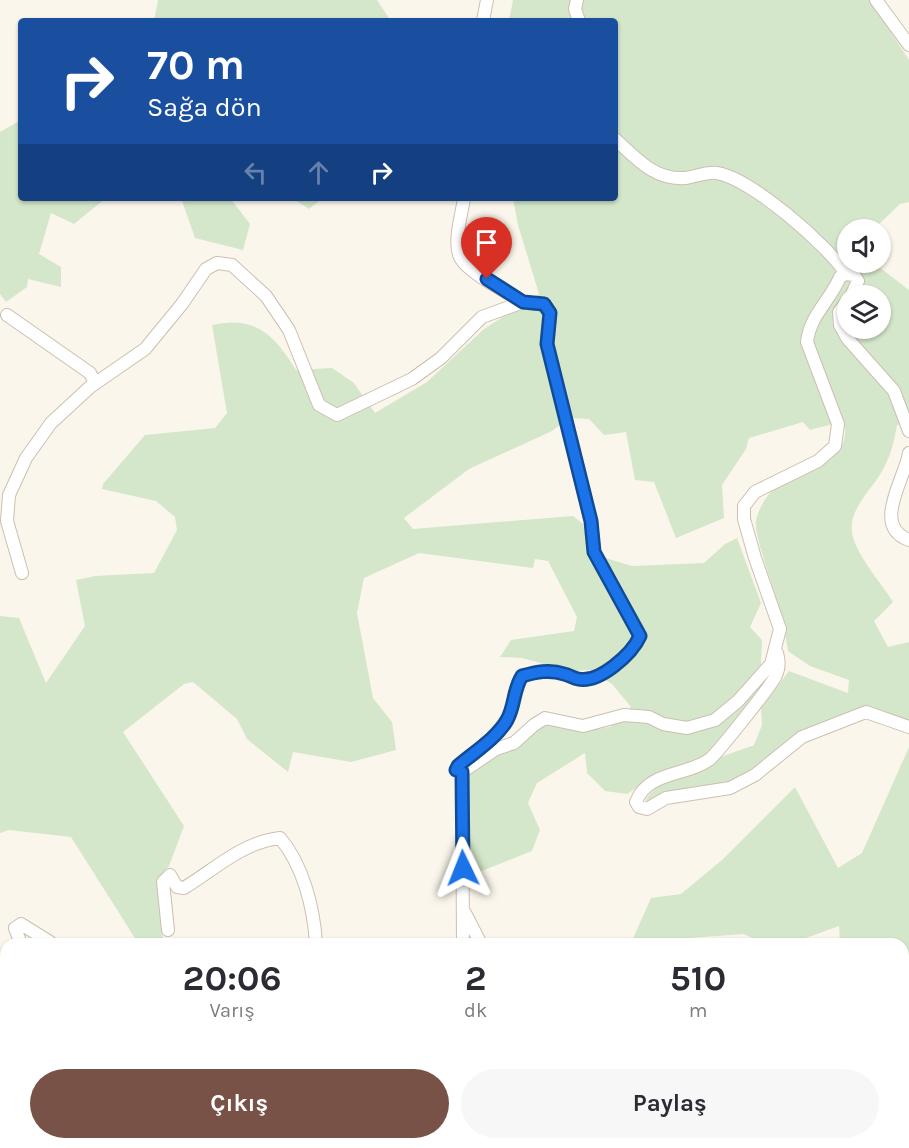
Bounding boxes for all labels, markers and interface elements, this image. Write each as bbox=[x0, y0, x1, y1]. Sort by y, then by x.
text: 70 m bbox=[147, 40, 245, 90]
icon: right bbox=[48, 42, 126, 120]
text: Sağa dön bbox=[147, 91, 262, 123]
icon: left bbox=[239, 156, 272, 189]
icon: ahead bbox=[302, 156, 335, 189]
icon: right bbox=[365, 156, 398, 189]
pin bbox=[461, 217, 512, 279]
map controls bbox=[837, 219, 891, 339]
button: sound bbox=[837, 219, 891, 273]
icon: arrive bbox=[470, 226, 503, 259]
button: layers bbox=[837, 285, 891, 339]
position arrow bbox=[431, 836, 495, 900]
text: 20:06 bbox=[183, 957, 281, 999]
text: 2 bbox=[465, 957, 487, 999]
text: 510 bbox=[670, 957, 726, 999]
text: Varış bbox=[209, 999, 255, 1022]
text: dk bbox=[464, 999, 487, 1022]
text: m bbox=[689, 999, 707, 1022]
button: Çıkış bbox=[30, 1069, 449, 1138]
button: Paylaş bbox=[461, 1069, 879, 1138]

